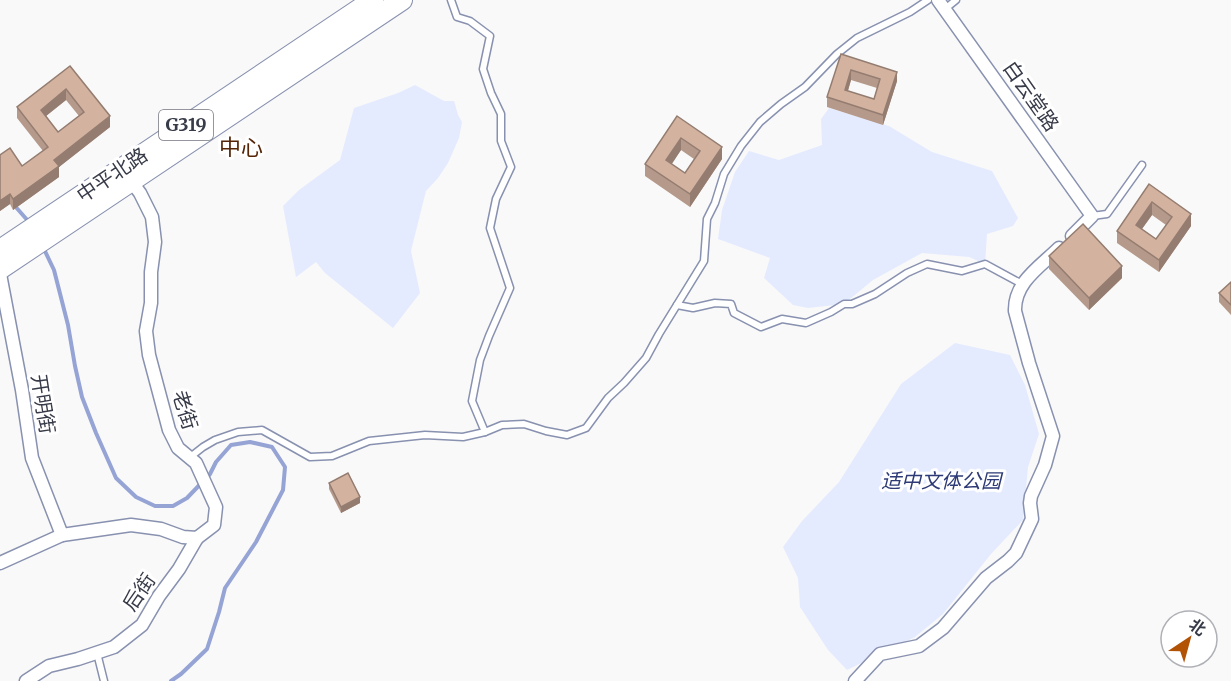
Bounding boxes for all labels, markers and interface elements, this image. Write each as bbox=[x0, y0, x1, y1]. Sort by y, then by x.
street label: 白云堂路 bbox=[998, 56, 1065, 136]
road number: G319 bbox=[159, 110, 213, 140]
district label: 中心 bbox=[219, 133, 263, 161]
street label: 中平北路 bbox=[72, 142, 152, 207]
street label: 开明街 bbox=[26, 372, 61, 436]
street label: 老街 bbox=[168, 387, 203, 433]
park label: 适中文体公园 bbox=[881, 468, 1004, 493]
street label: 后街 bbox=[117, 568, 160, 615]
north arrow bbox=[1159, 609, 1219, 669]
text: 北 bbox=[1185, 614, 1210, 640]

